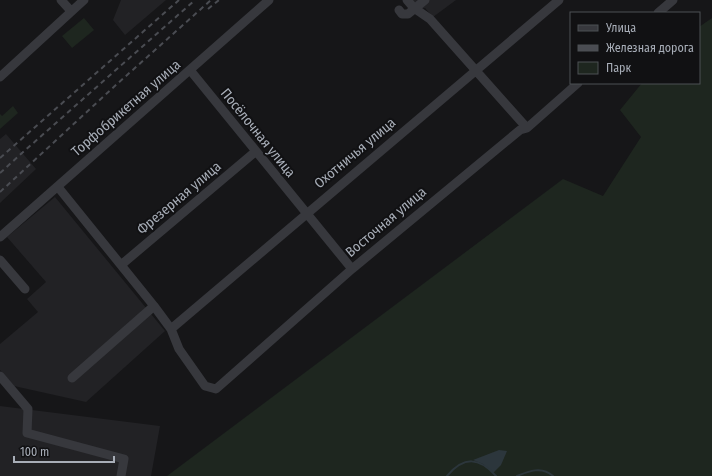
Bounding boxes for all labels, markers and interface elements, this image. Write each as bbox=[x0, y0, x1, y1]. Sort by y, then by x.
legend bbox=[570, 12, 700, 84]
text: Улица bbox=[605, 21, 636, 35]
text: Железная дорога bbox=[606, 41, 694, 55]
street label: Торфобрикетная улица bbox=[68, 56, 184, 160]
text: Парк bbox=[606, 61, 632, 75]
street label: Посёлочная улица bbox=[217, 85, 299, 181]
street label: Охотничья улица bbox=[311, 114, 399, 192]
street label: Фрезерная улица bbox=[134, 158, 225, 238]
street label: Восточная улица bbox=[342, 183, 430, 261]
scale bar bbox=[14, 438, 114, 464]
text: 100 m bbox=[20, 445, 49, 459]

